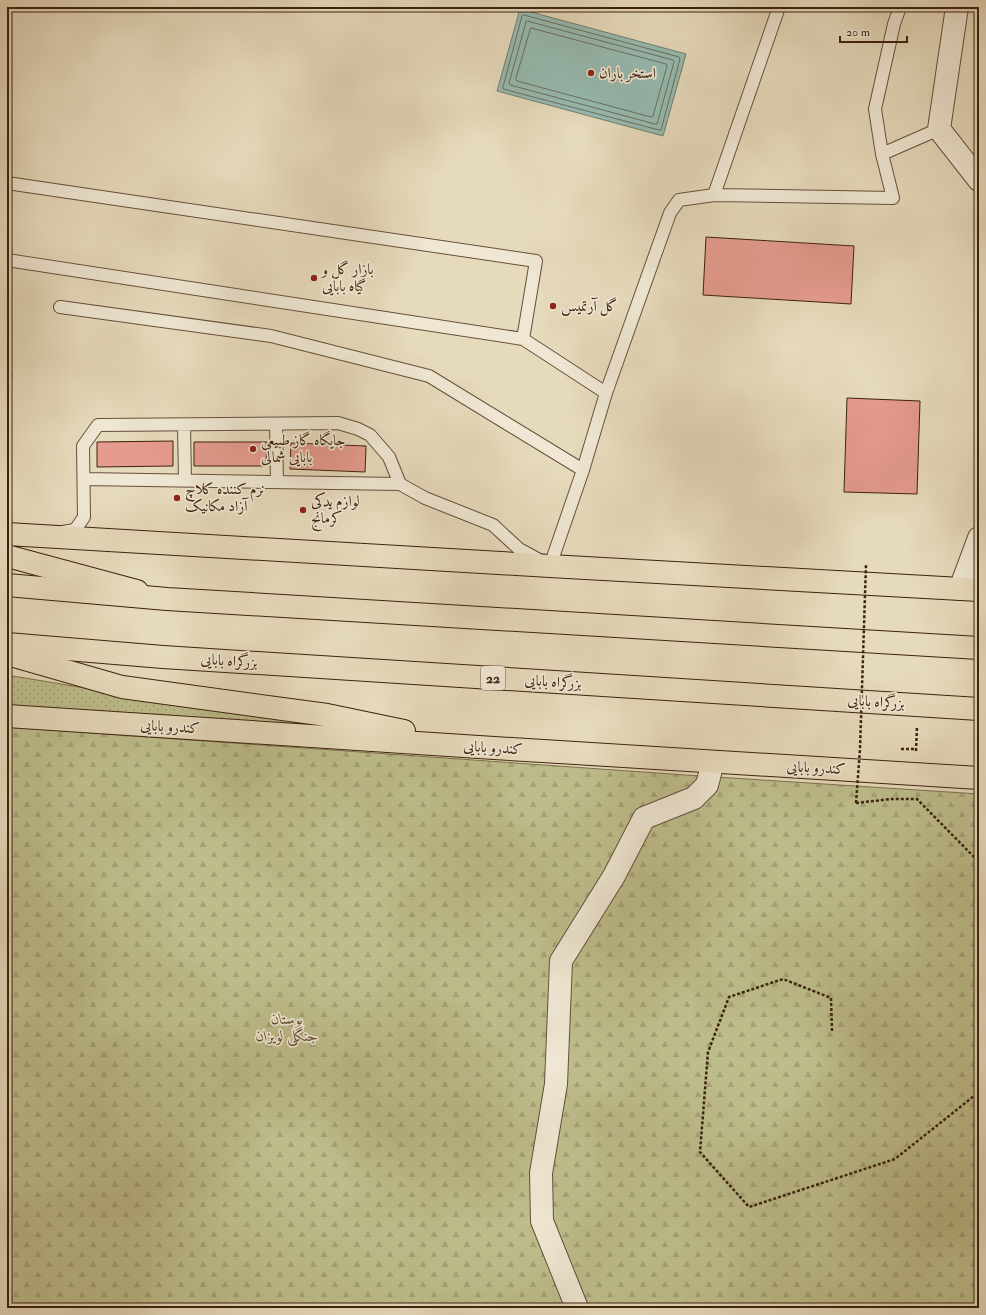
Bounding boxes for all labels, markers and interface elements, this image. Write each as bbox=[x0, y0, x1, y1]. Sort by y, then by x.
scale bar bbox=[840, 18, 907, 44]
text: 20 m bbox=[846, 25, 871, 40]
place label: استخر باران bbox=[599, 64, 656, 83]
marker: استخر باران bbox=[586, 68, 596, 78]
place label: بازار گل و گیاه بابایی bbox=[320, 260, 374, 296]
marker: بازار گل و گیاه بابایی bbox=[309, 273, 319, 283]
place label: گل آرتمیس bbox=[561, 297, 618, 316]
marker: گل آرتمیس bbox=[548, 301, 558, 311]
place label: جایگاه گاز طبیعی بابایی شمالی bbox=[261, 430, 346, 467]
marker: جایگاه گاز طبیعی بابایی شمالی bbox=[248, 444, 258, 454]
place label: نرم کننده کلاچ آزاد مکانیک bbox=[185, 480, 265, 516]
place label: لوازم یدکی کرمانج bbox=[311, 491, 360, 532]
marker: نرم کننده کلاچ آزاد مکانیک bbox=[172, 493, 182, 503]
marker: لوازم یدکی کرمانج bbox=[298, 505, 308, 515]
street label: بزرگراه بابایی bbox=[200, 649, 258, 672]
road number: 22 bbox=[481, 666, 505, 690]
street label: بزرگراه بابایی bbox=[524, 670, 582, 693]
street label: بزرگراه بابایی bbox=[847, 690, 905, 713]
street label: کندرو بابایی bbox=[140, 715, 200, 739]
street label: کندرو بابایی bbox=[463, 736, 523, 760]
street label: کندرو بابایی bbox=[786, 757, 846, 779]
park label: بوستان جنگلی لویزان bbox=[256, 1010, 318, 1047]

